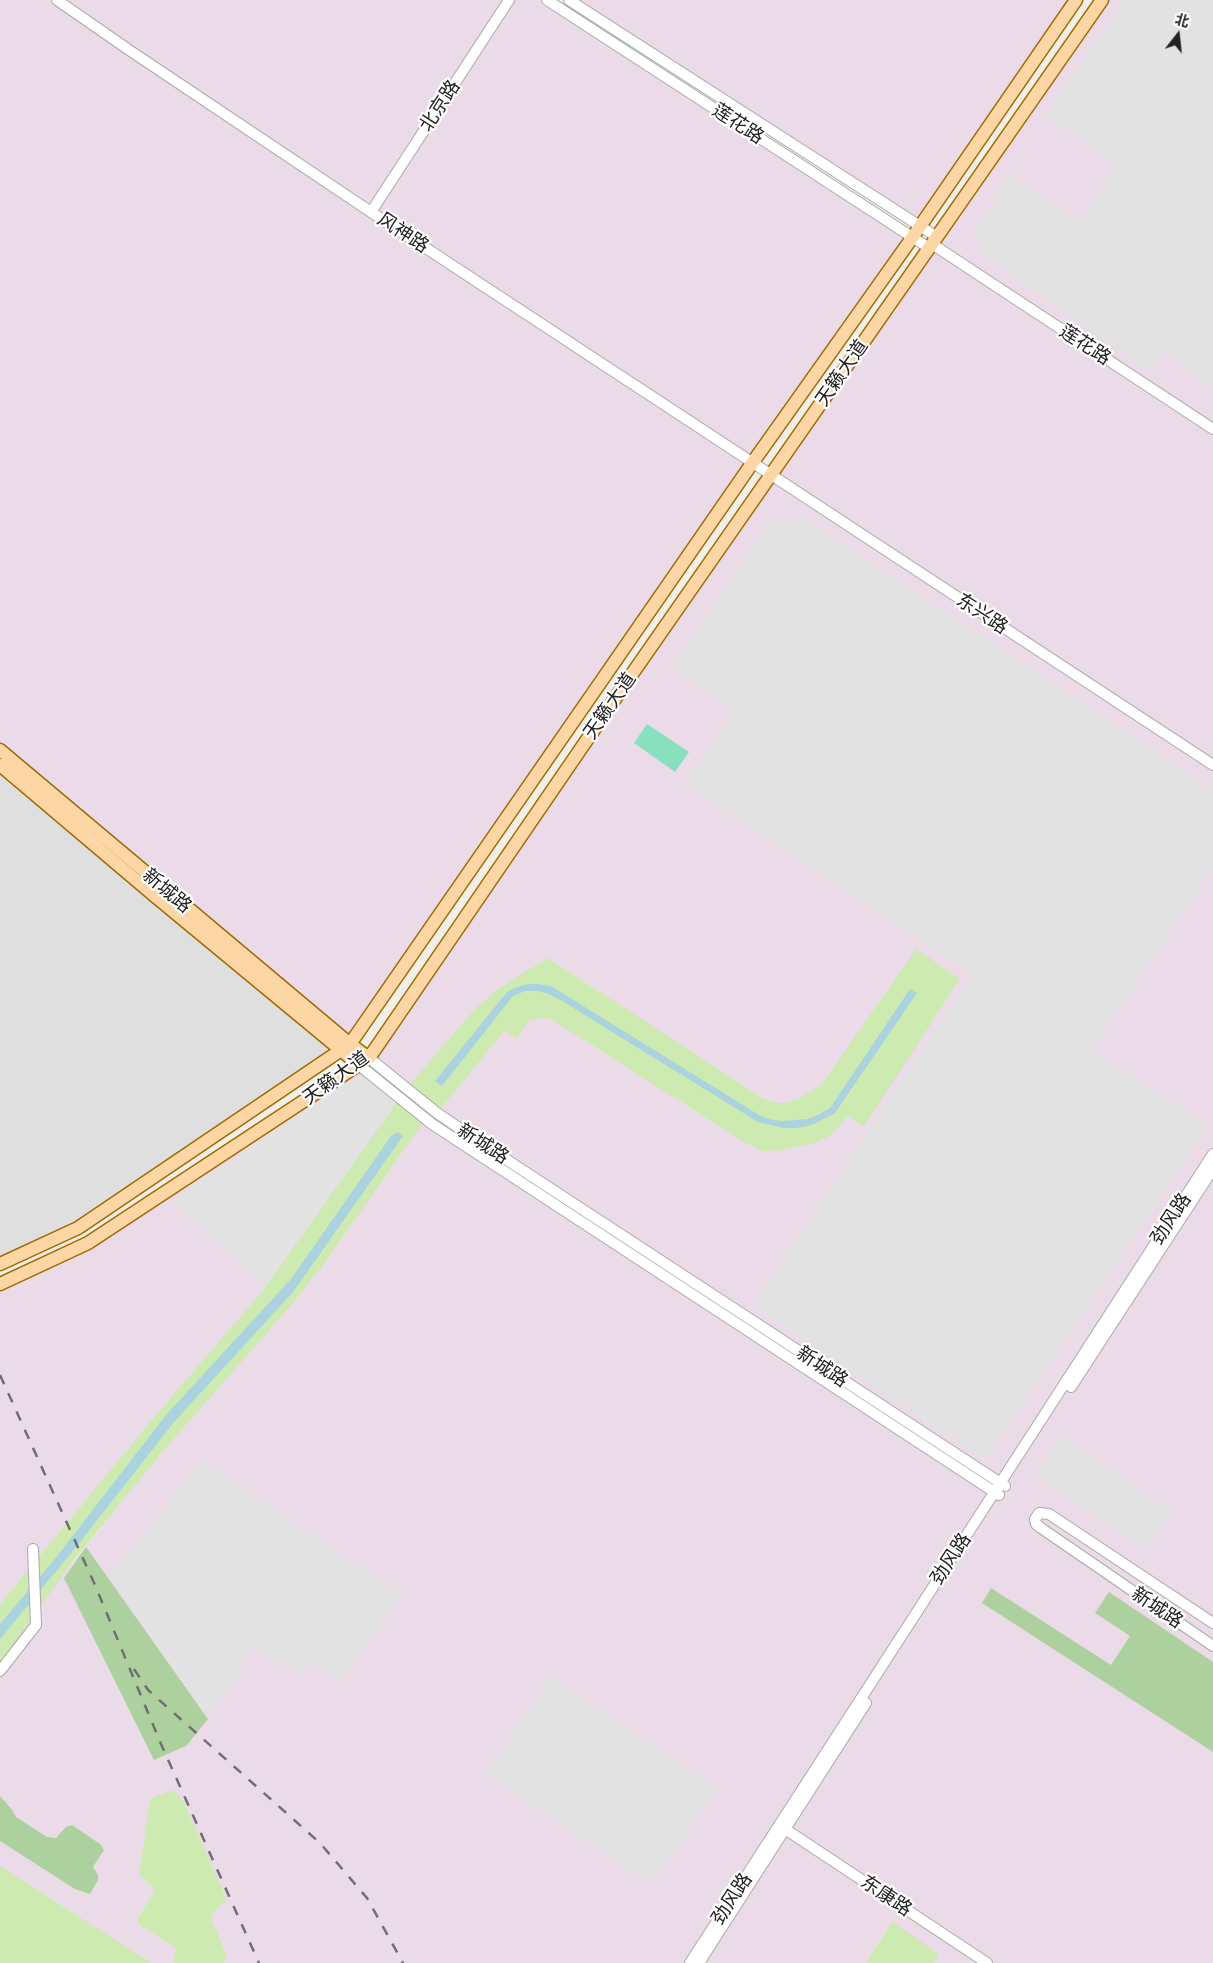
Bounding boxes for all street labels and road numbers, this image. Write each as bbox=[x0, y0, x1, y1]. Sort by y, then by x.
street label: 北京路 bbox=[415, 76, 465, 136]
street label: 莲花路 bbox=[708, 99, 768, 149]
street label: 风神路 bbox=[373, 208, 433, 258]
street label: 莲花路 bbox=[1055, 320, 1115, 370]
street label: 天籁大道 bbox=[811, 335, 873, 411]
street label: 东兴路 bbox=[952, 589, 1012, 639]
street label: 天籁大道 bbox=[579, 668, 641, 744]
street label: 新城路 bbox=[138, 864, 196, 918]
street label: 天籁大道 bbox=[299, 1046, 373, 1110]
street label: 新城路 bbox=[453, 1119, 513, 1169]
street label: 劲风路 bbox=[1146, 1189, 1196, 1249]
street label: 新城路 bbox=[792, 1342, 852, 1392]
street label: 劲风路 bbox=[926, 1529, 976, 1589]
street label: 新城路 bbox=[1127, 1583, 1187, 1633]
street label: 劲风路 bbox=[707, 1869, 757, 1929]
street label: 东康路 bbox=[856, 1871, 916, 1921]

